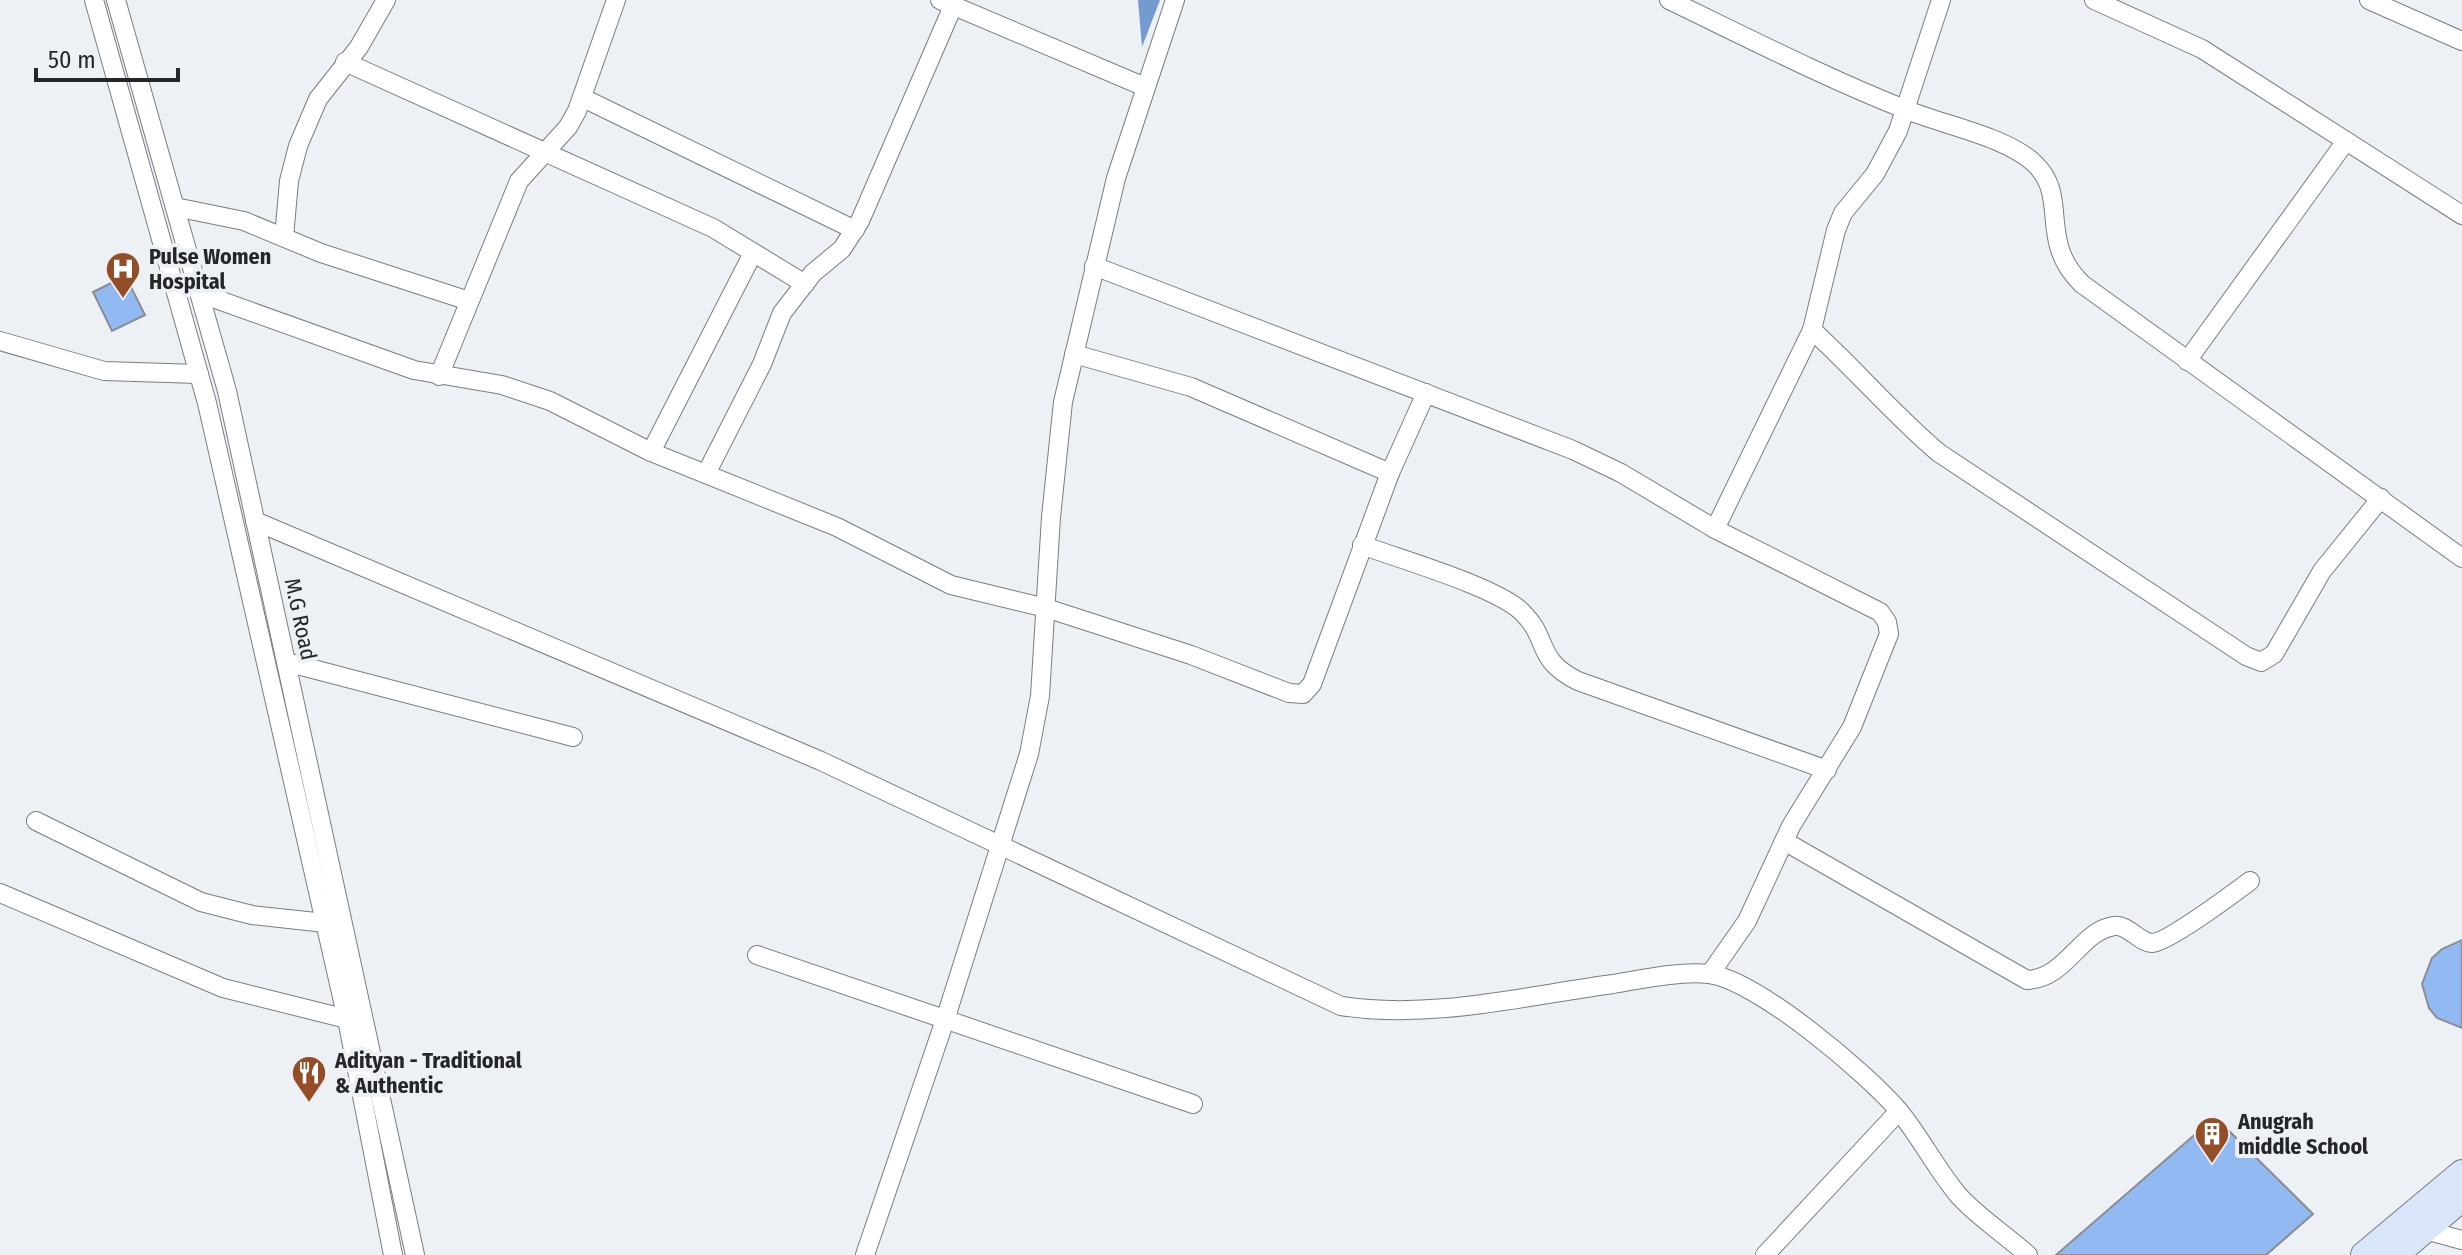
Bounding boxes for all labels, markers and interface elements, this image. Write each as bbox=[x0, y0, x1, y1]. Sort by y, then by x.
scale bar bbox=[36, 32, 178, 82]
text: 50 m bbox=[48, 46, 96, 74]
place label: Pulse Women Hospital bbox=[149, 243, 271, 295]
hospital icon: Pulse Women Hospital bbox=[104, 250, 142, 300]
street label: M.G Road bbox=[279, 576, 322, 663]
place label: Adityan - Traditional & Authentic bbox=[334, 1047, 523, 1099]
restaurant icon: Adityan - Traditional & Authentic bbox=[290, 1054, 328, 1104]
place label: Anugrah middle School bbox=[2237, 1108, 2369, 1160]
building icon: Anugrah middle School bbox=[2193, 1115, 2231, 1165]

